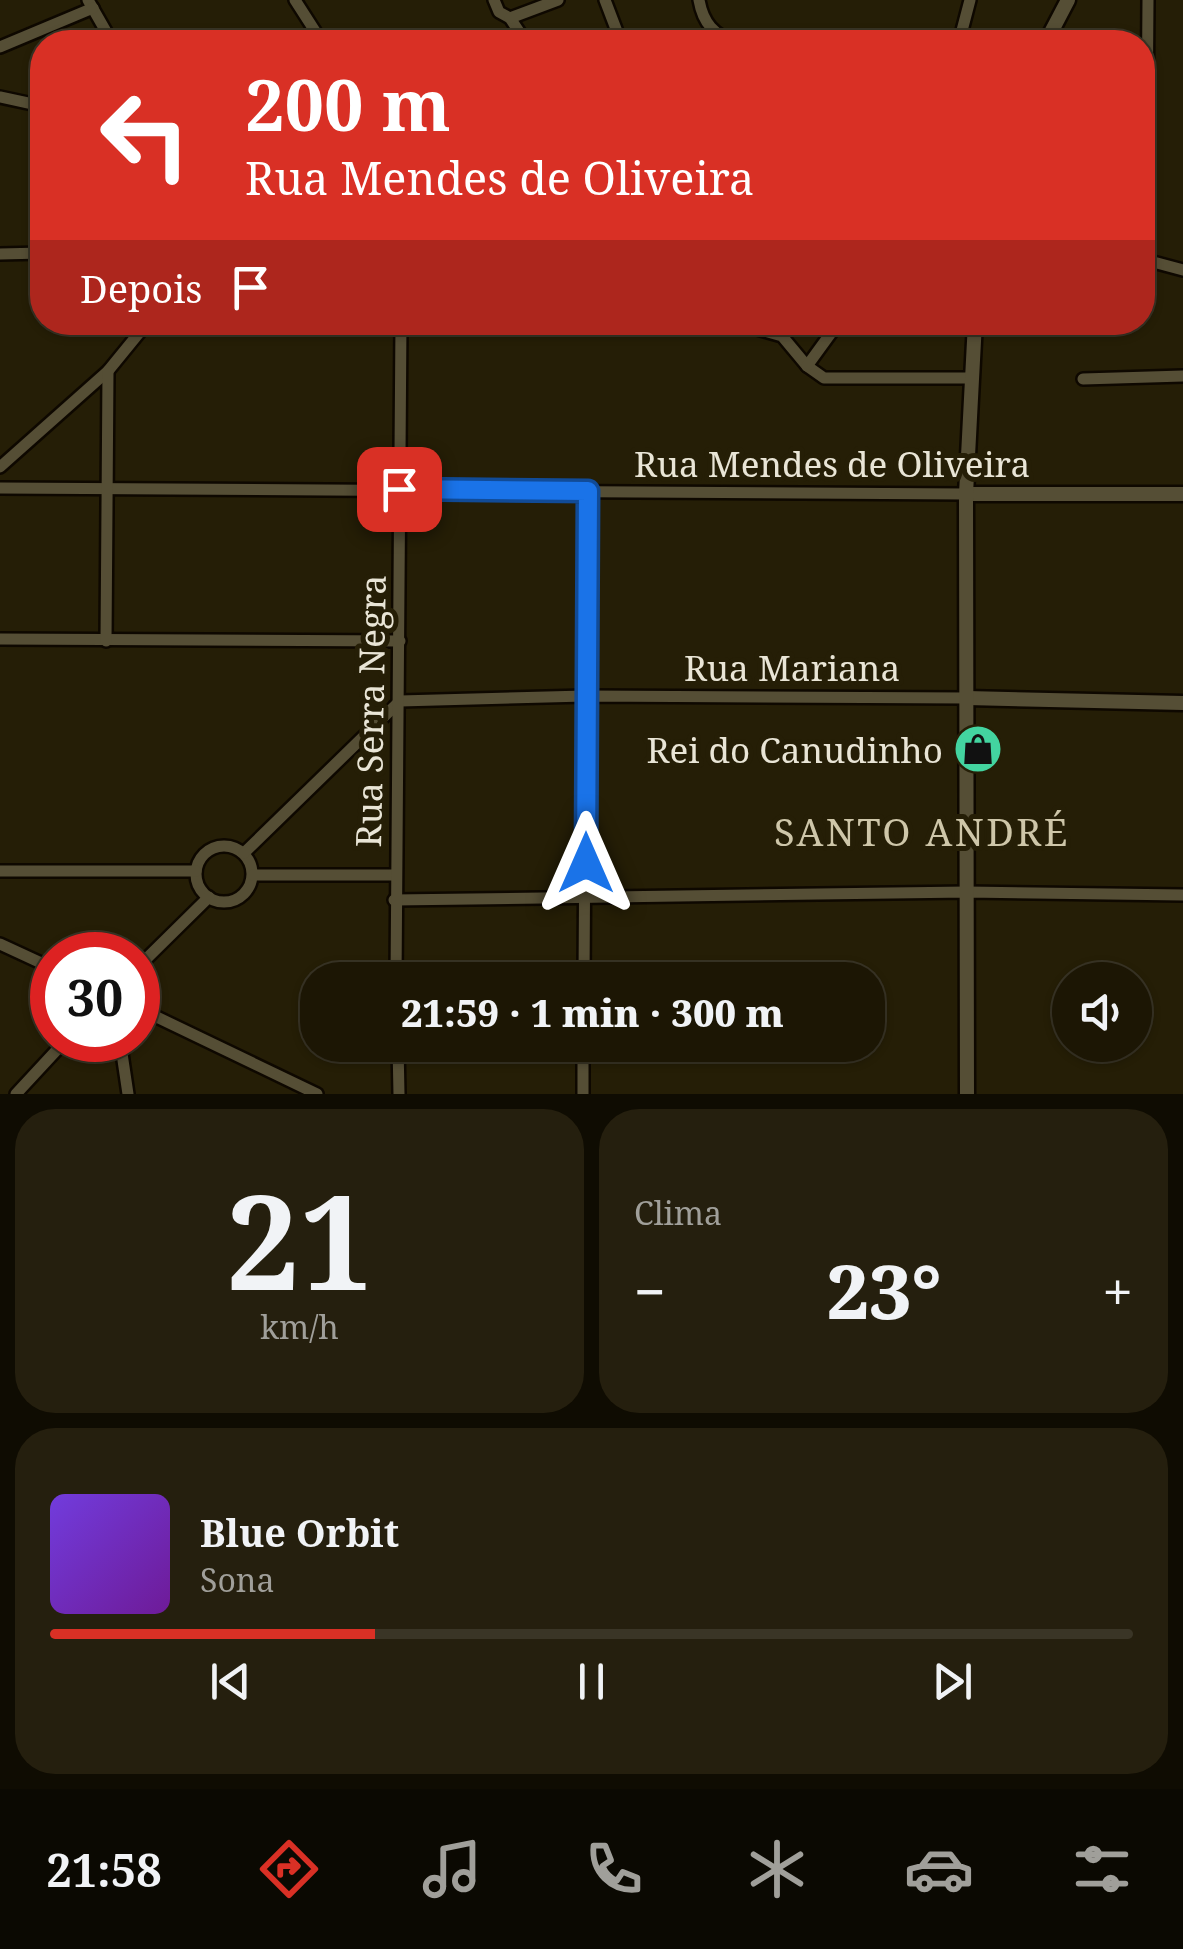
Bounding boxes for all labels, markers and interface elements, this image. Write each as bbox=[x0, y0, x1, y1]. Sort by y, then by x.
text: 200 m bbox=[245, 56, 451, 152]
icon: left bbox=[80, 70, 210, 200]
text: Rua Mendes de Oliveira bbox=[245, 147, 754, 208]
icon: arrive bbox=[223, 260, 278, 315]
text: Depois bbox=[80, 262, 203, 314]
street label: Rua Mendes de Oliveira bbox=[634, 440, 1030, 487]
pin bbox=[357, 447, 442, 532]
icon: arrive bbox=[372, 462, 427, 517]
street label: Rua Serra Negra bbox=[344, 574, 396, 848]
street label: Rua Mariana bbox=[684, 644, 900, 691]
shop icon: Rei do Canudinho bbox=[952, 723, 1004, 775]
place label: Rei do Canudinho bbox=[647, 726, 943, 773]
district label: SANTO ANDRÉ bbox=[774, 805, 1070, 857]
position arrow bbox=[534, 811, 638, 915]
speed limit sign: 30 bbox=[30, 932, 160, 1062]
map controls bbox=[1052, 962, 1152, 1062]
button: sound bbox=[1052, 962, 1152, 1062]
text: 21:59 · 1 min · 300 m bbox=[401, 986, 784, 1038]
text: 21 bbox=[226, 1151, 373, 1328]
text: Clima bbox=[634, 1191, 722, 1234]
text: 23° bbox=[827, 1239, 942, 1341]
text: − bbox=[634, 1253, 666, 1328]
text: + bbox=[1102, 1253, 1133, 1328]
text: km/h bbox=[260, 1305, 339, 1348]
text: Blue Orbit bbox=[200, 1506, 399, 1558]
text: Sona bbox=[200, 1558, 275, 1601]
icon: previous bbox=[203, 1654, 258, 1709]
icon: pause bbox=[564, 1654, 619, 1709]
icon: next bbox=[925, 1654, 980, 1709]
icon: directions bbox=[254, 1834, 324, 1904]
icon: music bbox=[417, 1834, 487, 1904]
icon: phone bbox=[579, 1834, 649, 1904]
icon: climate bbox=[742, 1834, 812, 1904]
icon: car bbox=[904, 1834, 974, 1904]
icon: filters bbox=[1067, 1834, 1137, 1904]
text: 21:58 bbox=[46, 1839, 162, 1900]

